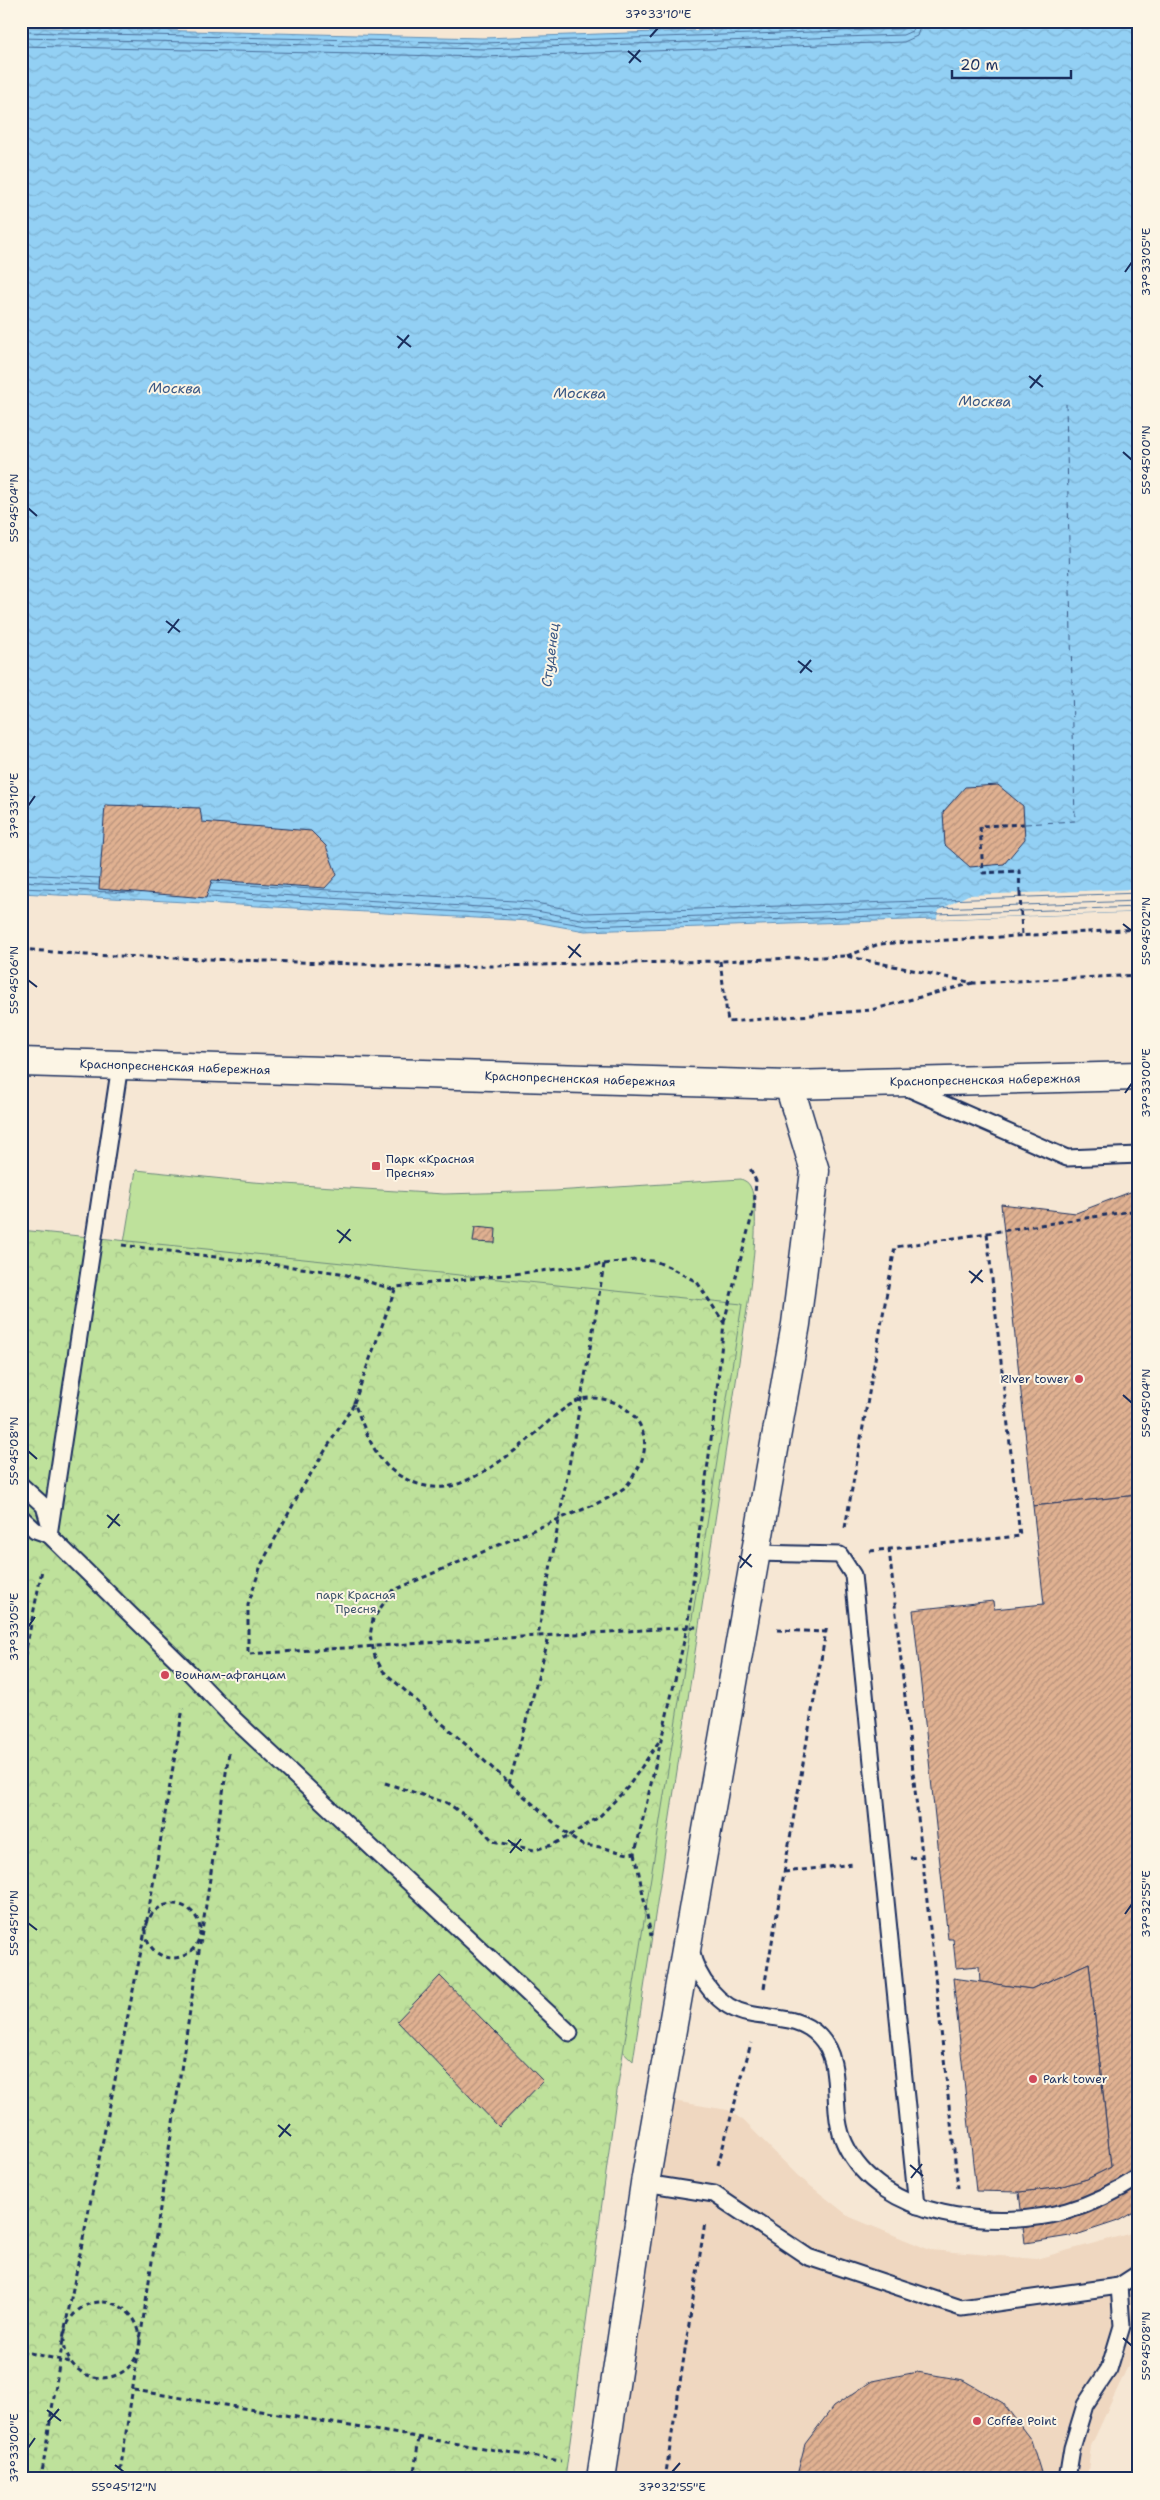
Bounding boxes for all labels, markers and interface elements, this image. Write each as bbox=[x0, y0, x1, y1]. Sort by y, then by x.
text: 37°33'10"E bbox=[625, 6, 691, 22]
scale bar bbox=[952, 48, 1071, 80]
text: 20 m bbox=[960, 55, 999, 75]
text: 37°33'05"E bbox=[1138, 228, 1154, 296]
water label: Москва bbox=[148, 379, 202, 397]
water label: Москва bbox=[553, 384, 607, 402]
water label: Москва bbox=[958, 392, 1012, 410]
text: 55°45'00"N bbox=[1138, 425, 1154, 495]
text: 55°45'04"N bbox=[6, 474, 22, 542]
water label: Студенец bbox=[537, 622, 563, 688]
text: 37°33'10"E bbox=[6, 773, 22, 839]
text: 55°45'02"N bbox=[1138, 897, 1154, 965]
text: 55°45'06"N bbox=[6, 946, 22, 1014]
text: 37°33'00"E bbox=[1138, 1048, 1154, 1118]
street label: Краснопресненская набережная bbox=[79, 1056, 271, 1078]
street label: Краснопресненская набережная bbox=[484, 1068, 676, 1090]
street label: Краснопресненская набережная bbox=[889, 1070, 1081, 1090]
place label: Парк «Красная Пресня» bbox=[386, 1151, 475, 1181]
marker: Парк «Красная Пресня» bbox=[370, 1160, 382, 1172]
text: 55°45'04"N bbox=[1138, 1369, 1154, 1437]
place label: River tower bbox=[1000, 1371, 1069, 1387]
marker: River tower bbox=[1073, 1373, 1085, 1385]
text: 55°45'08"N bbox=[6, 1417, 22, 1485]
park label: парк Красная Пресня bbox=[316, 1587, 396, 1617]
text: 37°33'05"E bbox=[6, 1593, 22, 1661]
place label: Воинам-афганцам bbox=[175, 1667, 286, 1683]
marker: Воинам-афганцам bbox=[159, 1669, 171, 1681]
text: 37°32'55"E bbox=[1138, 1870, 1154, 1938]
text: 55°45'10"N bbox=[6, 1890, 22, 1956]
place label: Park tower bbox=[1043, 2071, 1108, 2087]
marker: Park tower bbox=[1027, 2073, 1039, 2085]
text: 55°45'08"N bbox=[1138, 2312, 1154, 2380]
text: 37°33'00"E bbox=[6, 2413, 22, 2483]
place label: Coffee Point bbox=[987, 2413, 1057, 2429]
marker: Coffee Point bbox=[971, 2415, 983, 2427]
text: 55°45'12"N bbox=[91, 2479, 157, 2495]
text: 37°32'55"E bbox=[638, 2479, 706, 2495]

